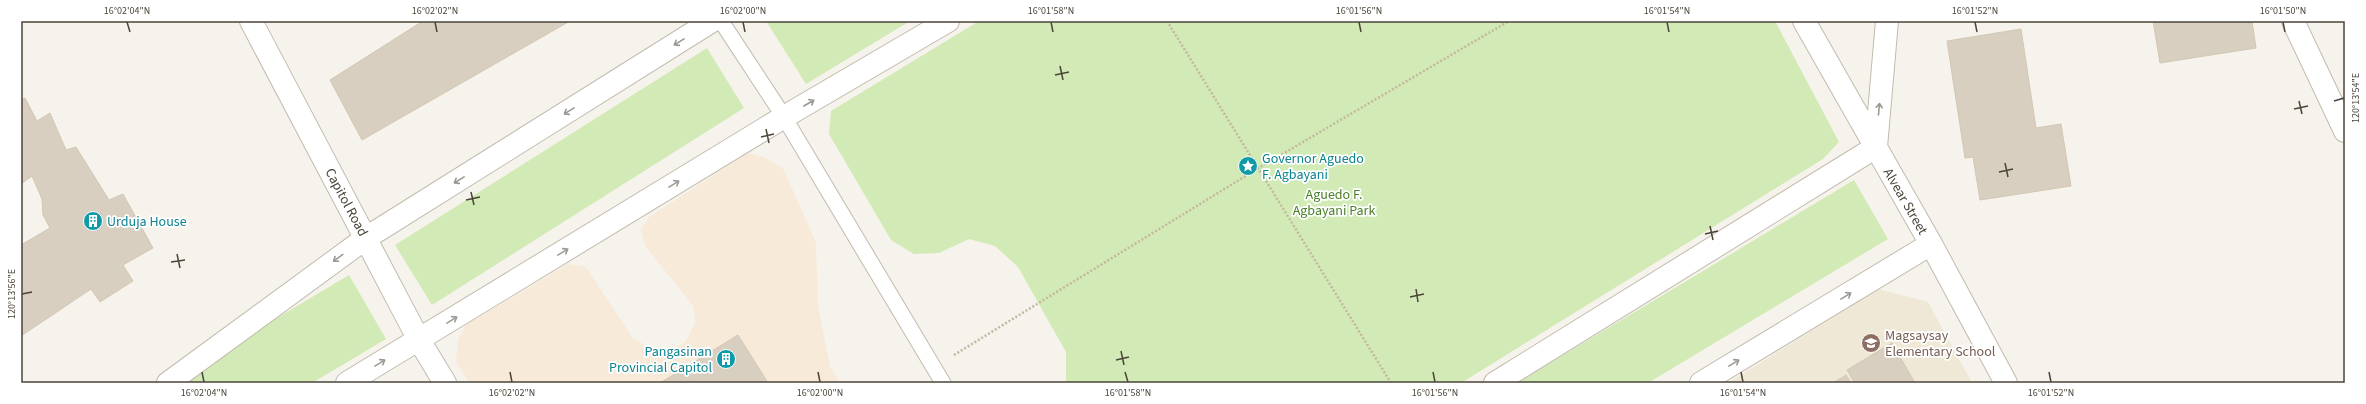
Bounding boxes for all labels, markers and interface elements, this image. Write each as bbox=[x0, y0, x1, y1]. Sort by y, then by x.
text: 16°02'04"N bbox=[104, 4, 150, 18]
text: 16°02'02"N bbox=[412, 4, 458, 18]
text: 16°02'00"N bbox=[720, 4, 766, 18]
text: 16°01'58"N bbox=[1028, 4, 1074, 18]
text: 16°01'56"N bbox=[1336, 4, 1382, 18]
text: 16°01'54"N bbox=[1644, 4, 1690, 18]
text: 16°01'52"N bbox=[1952, 4, 1998, 18]
text: 16°01'50"N bbox=[2260, 4, 2306, 18]
one-way arrow bbox=[673, 38, 685, 46]
text: 120°13'54"E bbox=[2349, 73, 2363, 123]
one-way arrow bbox=[803, 98, 815, 106]
one-way arrow bbox=[1876, 103, 1883, 116]
one-way arrow bbox=[563, 107, 575, 115]
place label: Governor Aguedo F. Agbayani bbox=[1262, 149, 1364, 185]
place icon: Governor Aguedo F. Agbayani bbox=[1237, 155, 1259, 177]
street label: Alvear Street bbox=[1878, 164, 1932, 239]
street label: Capitol Road bbox=[320, 165, 373, 240]
one-way arrow bbox=[453, 176, 465, 184]
one-way arrow bbox=[668, 180, 680, 188]
park label: Aguedo F. Agbayani Park bbox=[1293, 185, 1375, 221]
building icon: Urduja House bbox=[82, 210, 104, 232]
place label: Urduja House bbox=[107, 212, 187, 232]
one-way arrow bbox=[557, 248, 568, 256]
one-way arrow bbox=[333, 254, 344, 262]
text: 120°13'56"E bbox=[5, 269, 19, 319]
one-way arrow bbox=[1840, 292, 1851, 300]
one-way arrow bbox=[446, 315, 458, 323]
place label: Magsaysay Elementary School bbox=[1885, 326, 1996, 362]
school or university icon: Magsaysay Elementary School bbox=[1860, 332, 1882, 354]
place label: Pangasinan Provincial Capitol bbox=[609, 342, 712, 378]
building icon: Pangasinan Provincial Capitol bbox=[715, 348, 737, 370]
one-way arrow bbox=[374, 359, 385, 367]
one-way arrow bbox=[1728, 359, 1739, 367]
text: 16°02'04"N bbox=[181, 386, 227, 400]
text: 16°02'02"N bbox=[489, 386, 535, 400]
text: 16°02'00"N bbox=[797, 386, 843, 400]
text: 16°01'58"N bbox=[1105, 386, 1151, 400]
text: 16°01'56"N bbox=[1412, 386, 1458, 400]
text: 16°01'54"N bbox=[1720, 386, 1766, 400]
text: 16°01'52"N bbox=[2028, 386, 2074, 400]

